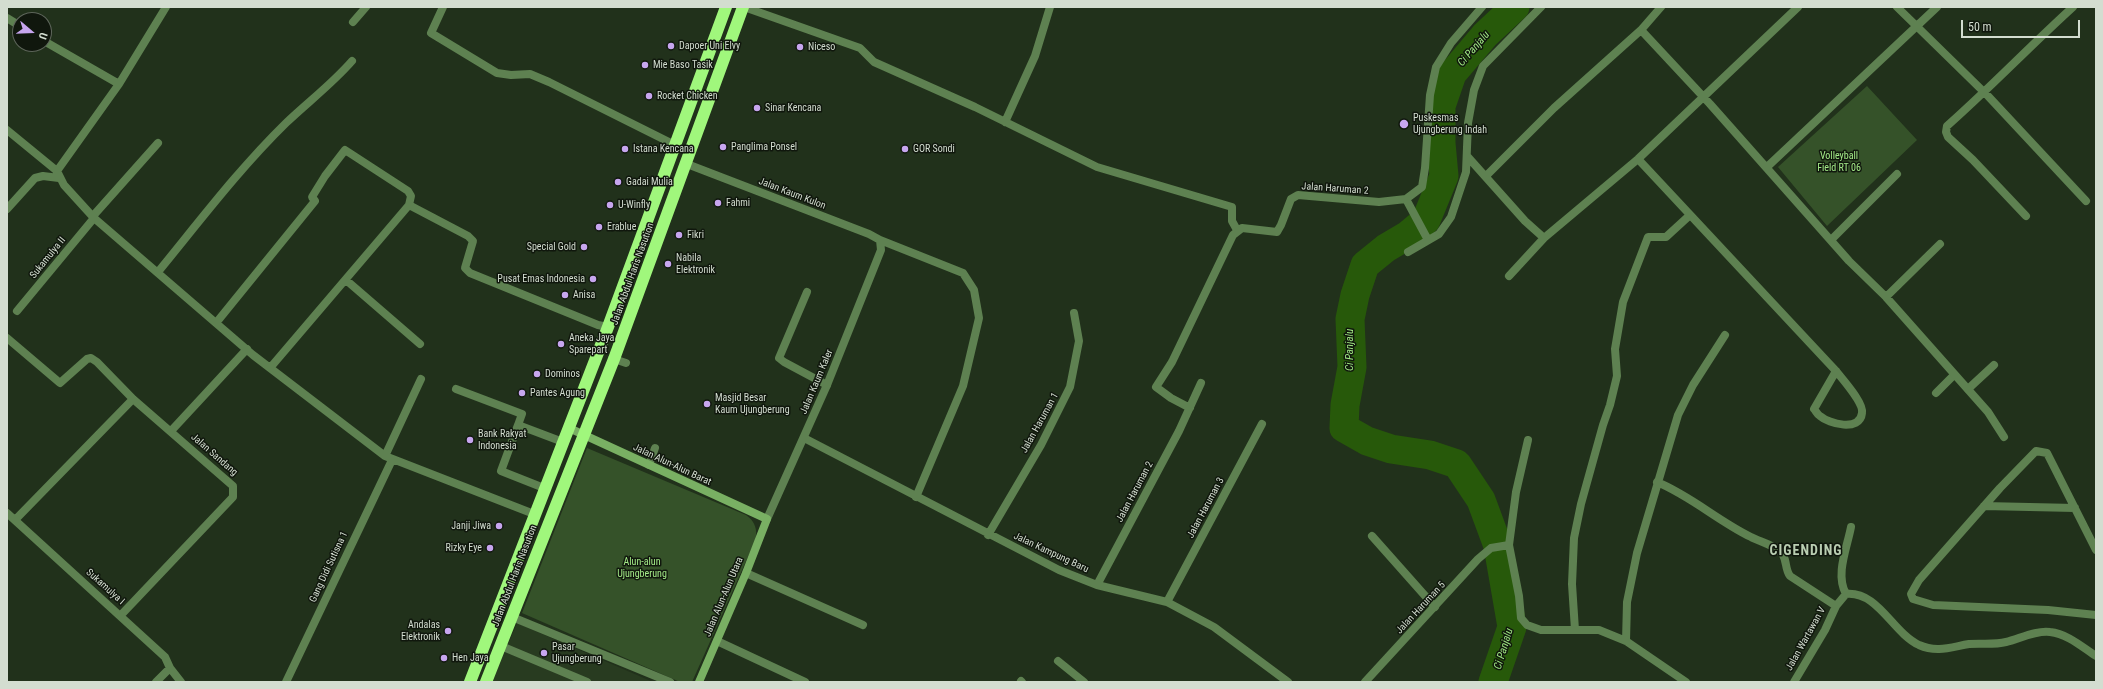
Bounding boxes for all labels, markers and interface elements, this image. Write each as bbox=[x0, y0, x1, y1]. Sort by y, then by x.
north arrow bbox=[12, 12, 52, 52]
scale bar bbox=[1963, 12, 2082, 38]
text: 50 m bbox=[1968, 20, 1992, 34]
water label: Ci Panjalu bbox=[1455, 29, 1493, 69]
text: U bbox=[36, 31, 50, 41]
place label: Dapoer Uni Elvy bbox=[679, 40, 740, 52]
marker: Dapoer Uni Elvy bbox=[666, 41, 676, 51]
place label: Niceso bbox=[808, 41, 835, 53]
marker: Niceso bbox=[795, 42, 805, 52]
place label: Mie Baso Tasik bbox=[653, 59, 713, 71]
marker: Mie Baso Tasik bbox=[640, 60, 650, 70]
place label: Rocket Chicken bbox=[657, 90, 718, 102]
marker: Rocket Chicken bbox=[644, 91, 654, 101]
place label: Sinar Kencana bbox=[765, 102, 821, 114]
marker: Sinar Kencana bbox=[752, 103, 762, 113]
place label: Puskesmas Ujungberung Indah bbox=[1413, 112, 1487, 136]
marker: Puskesmas Ujungberung Indah bbox=[1398, 118, 1410, 130]
place label: Panglima Ponsel bbox=[731, 141, 797, 153]
marker: Panglima Ponsel bbox=[718, 142, 728, 152]
place label: Istana Kencana bbox=[633, 143, 694, 155]
place label: GOR Sondi bbox=[913, 143, 955, 155]
marker: Istana Kencana bbox=[620, 144, 630, 154]
marker: GOR Sondi bbox=[900, 144, 910, 154]
park label: Volleyball Field RT 06 bbox=[1817, 150, 1861, 174]
place label: Gadai Mulia bbox=[626, 176, 673, 188]
street label: Jalan Kaum Kulon bbox=[757, 176, 827, 212]
marker: Gadai Mulia bbox=[613, 177, 623, 187]
street label: Jalan Haruman 2 bbox=[1301, 181, 1369, 197]
place label: Fahmi bbox=[726, 197, 750, 209]
marker: Fahmi bbox=[713, 198, 723, 208]
place label: U-Winfly bbox=[618, 199, 650, 211]
marker: U-Winfly bbox=[605, 200, 615, 210]
place label: Erablue bbox=[607, 221, 636, 233]
street label: Jalan Abdul Haris Nasution bbox=[609, 221, 657, 327]
marker: Erablue bbox=[594, 222, 604, 232]
place label: Fikri bbox=[687, 229, 704, 241]
marker: Fikri bbox=[674, 230, 684, 240]
street label: Sukamulya II bbox=[28, 235, 68, 281]
place label: Special Gold bbox=[527, 241, 576, 253]
marker: Special Gold bbox=[579, 242, 589, 252]
place label: Nabila Elektronik bbox=[676, 252, 715, 276]
marker: Nabila Elektronik bbox=[663, 259, 673, 269]
place label: Pusat Emas Indonesia bbox=[497, 273, 585, 285]
marker: Pusat Emas Indonesia bbox=[588, 274, 598, 284]
place label: Anisa bbox=[573, 289, 595, 301]
marker: Anisa bbox=[560, 290, 570, 300]
water label: Ci Panjalu bbox=[1343, 329, 1357, 371]
place label: Aneka Jaya Sparepart bbox=[569, 332, 614, 356]
marker: Aneka Jaya Sparepart bbox=[556, 339, 566, 349]
street label: Jalan Kaum Kaler bbox=[798, 348, 836, 416]
place label: Dominos bbox=[545, 368, 580, 380]
marker: Dominos bbox=[532, 369, 542, 379]
place label: Pantes Agung bbox=[530, 387, 585, 399]
marker: Pantes Agung bbox=[517, 388, 527, 398]
street label: Jalan Haruman 1 bbox=[1018, 391, 1062, 455]
place label: Masjid Besar Kaum Ujungberung bbox=[715, 392, 790, 416]
marker: Masjid Besar Kaum Ujungberung bbox=[702, 399, 712, 409]
place label: Bank Rakyat Indonesia bbox=[478, 428, 526, 452]
street label: Jalan Sandang bbox=[188, 431, 240, 479]
marker: Bank Rakyat Indonesia bbox=[465, 435, 475, 445]
street label: Jalan Alun-Alun Barat bbox=[631, 442, 713, 488]
street label: Jalan Haruman 2 bbox=[1114, 460, 1156, 524]
street label: Jalan Haruman 3 bbox=[1185, 476, 1227, 540]
place label: Janji Jiwa bbox=[451, 520, 491, 532]
marker: Janji Jiwa bbox=[494, 521, 504, 531]
street label: Jalan Abdul Haris Nasution bbox=[490, 524, 540, 628]
street label: Gang Didi Sutisna 1 bbox=[307, 530, 351, 604]
street label: Jalan Kampung Baru bbox=[1011, 530, 1091, 576]
place label: Rizky Eye bbox=[445, 542, 482, 554]
marker: Rizky Eye bbox=[485, 543, 495, 553]
district label: CIGENDING bbox=[1770, 543, 1842, 559]
street label: Jalan Alun-Alun Utara bbox=[702, 555, 746, 639]
park label: Alun-alun Ujungberung bbox=[617, 556, 667, 580]
street label: Sukamulya I bbox=[83, 567, 127, 607]
street label: Jalan Haruman 5 bbox=[1394, 579, 1448, 637]
street label: Jalan Wartawan V bbox=[1784, 605, 1828, 673]
place label: Andalas Elektronik bbox=[401, 619, 440, 642]
marker: Andalas Elektronik bbox=[443, 626, 453, 636]
water label: Ci Panjalu bbox=[1492, 627, 1516, 671]
place label: Pasar Ujungberung bbox=[552, 641, 602, 664]
marker: Pasar Ujungberung bbox=[539, 648, 549, 658]
place label: Hen Jaya bbox=[452, 652, 488, 664]
marker: Hen Jaya bbox=[439, 653, 449, 663]

